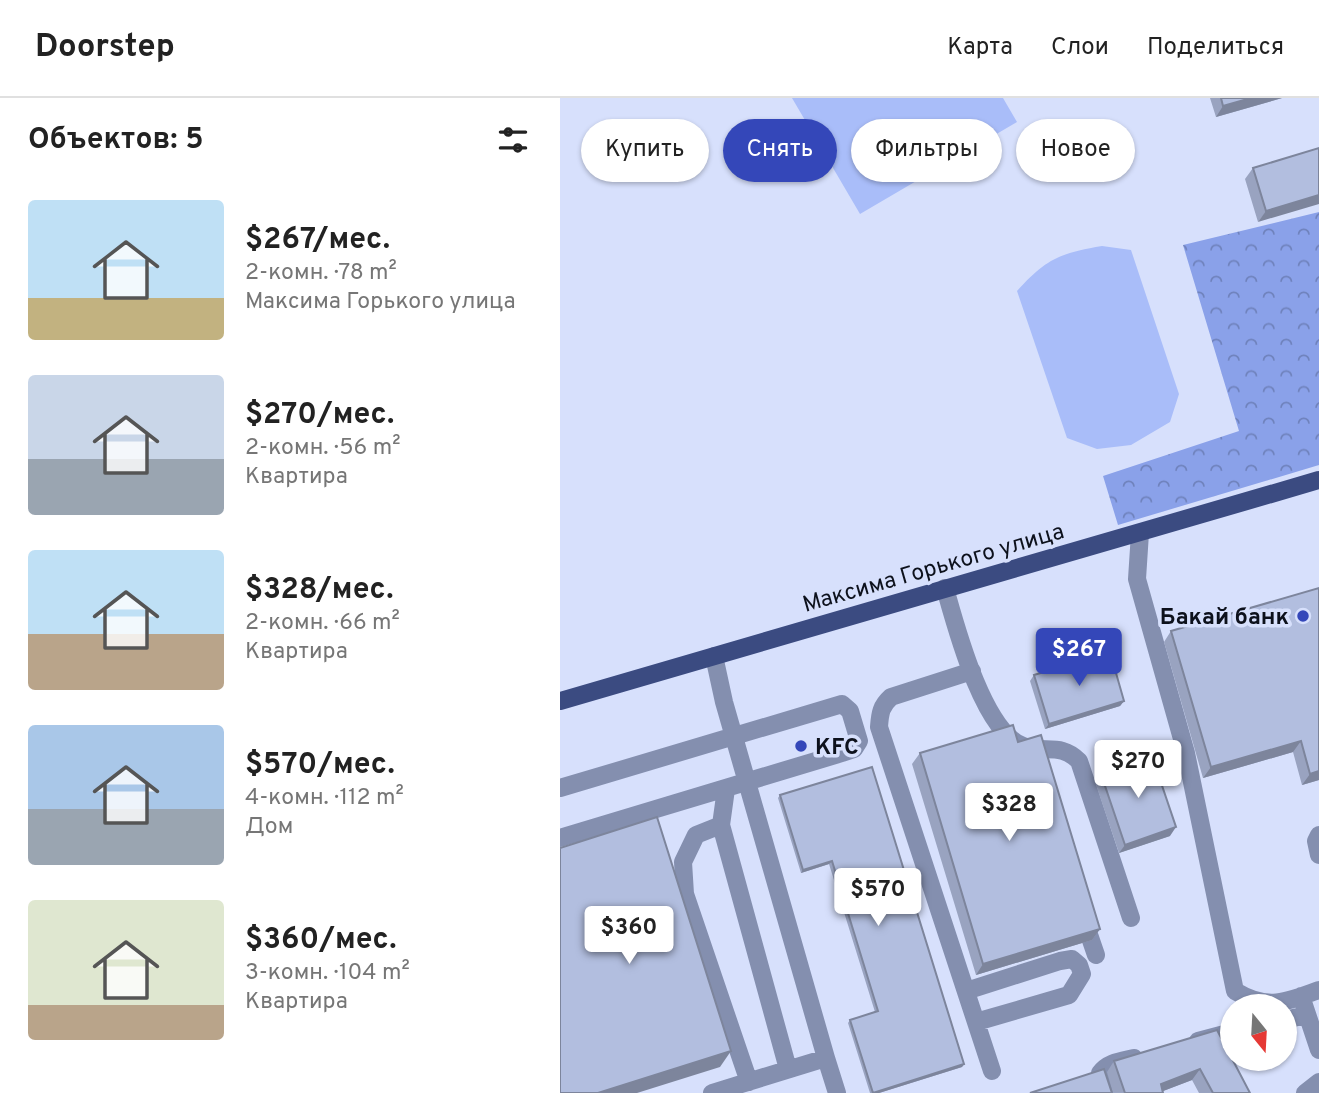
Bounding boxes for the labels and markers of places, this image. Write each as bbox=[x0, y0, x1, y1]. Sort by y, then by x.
place label: Бакай банк bbox=[1160, 604, 1289, 633]
marker: Бакай банк bbox=[1295, 608, 1311, 624]
pin: $267 bbox=[1038, 628, 1120, 688]
place label: KFC bbox=[815, 734, 859, 763]
marker: KFC bbox=[793, 738, 809, 754]
pin: $270 bbox=[1097, 740, 1179, 800]
pin: $328 bbox=[968, 784, 1050, 843]
pin: $570 bbox=[837, 868, 919, 928]
pin: $360 bbox=[588, 906, 670, 966]

